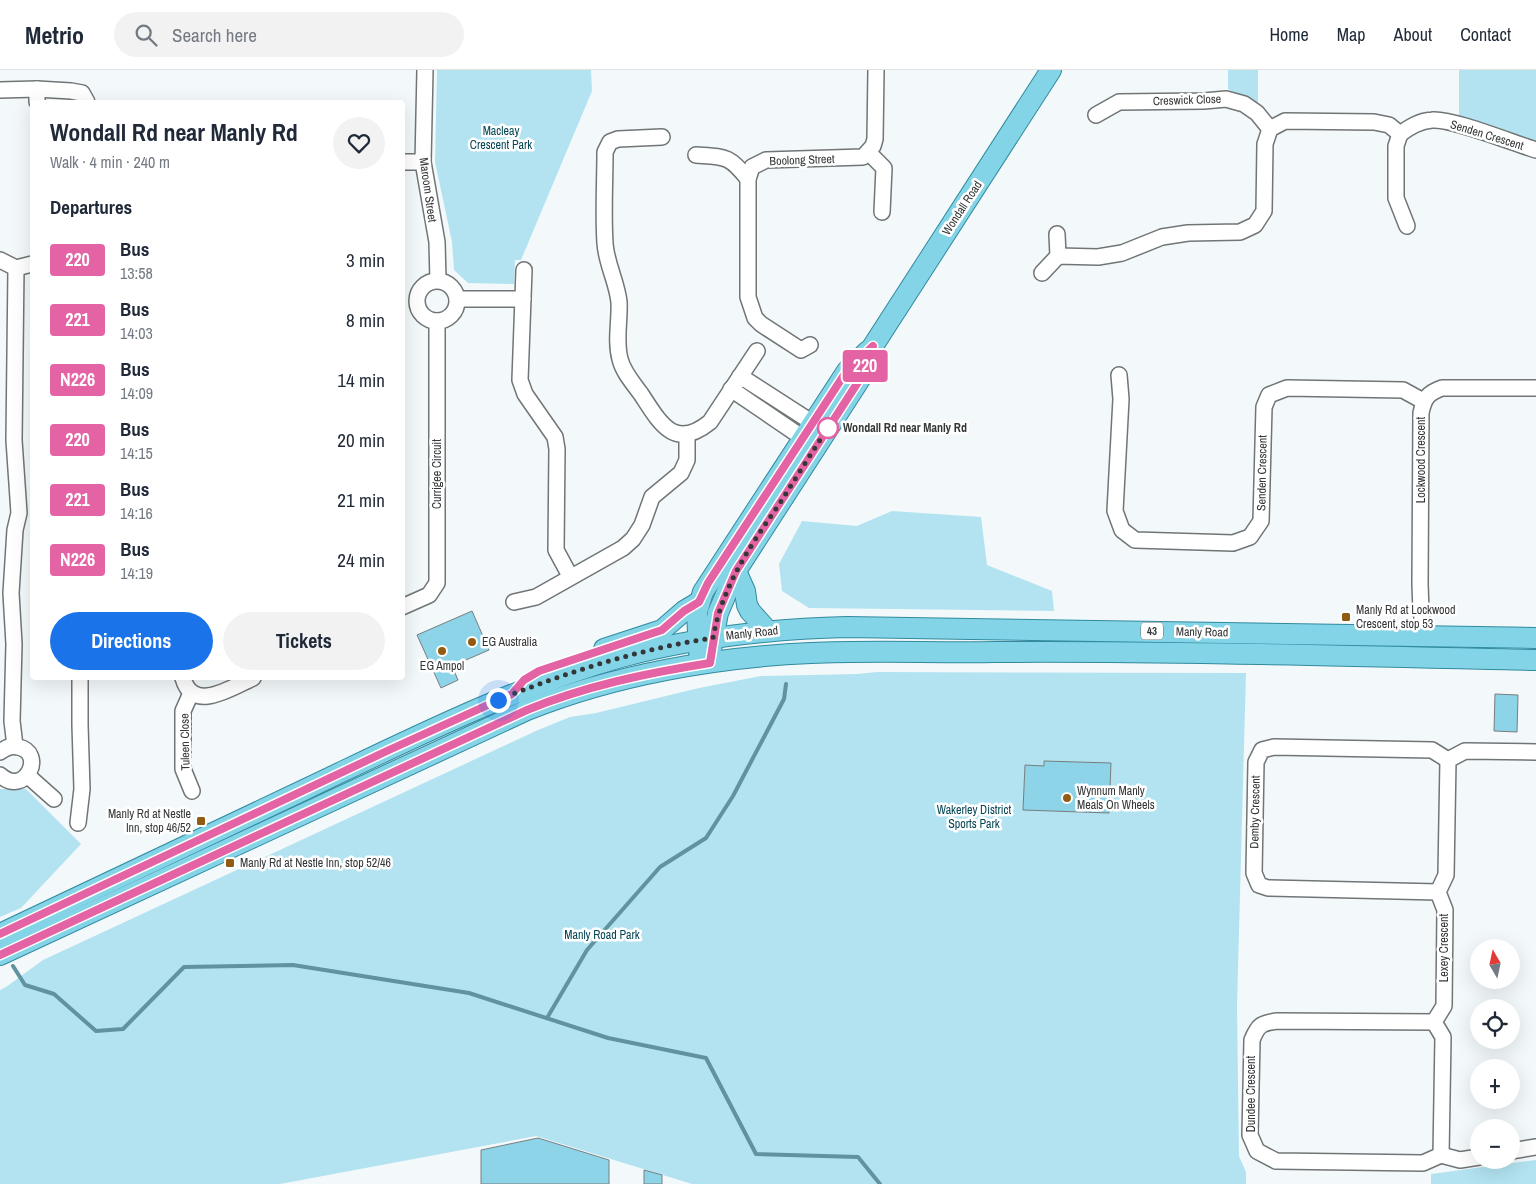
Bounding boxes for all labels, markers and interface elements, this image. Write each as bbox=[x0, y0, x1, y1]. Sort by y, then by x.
search box bbox=[114, 12, 464, 57]
text: Metrio bbox=[25, 19, 84, 51]
icon: search bbox=[132, 21, 160, 49]
text: Search here bbox=[172, 22, 257, 48]
text: Home bbox=[1269, 22, 1309, 47]
text: Map bbox=[1337, 22, 1366, 47]
text: About bbox=[1394, 22, 1432, 47]
text: Contact bbox=[1460, 22, 1511, 47]
street label: Creswick Close bbox=[1153, 91, 1221, 109]
text: Wondall Rd near Manly Rd bbox=[50, 116, 298, 148]
street label: Senden Crescent bbox=[1448, 116, 1526, 154]
button: heart bbox=[333, 117, 385, 169]
park label: Macleay Crescent Park bbox=[470, 123, 532, 153]
text: Walk · 4 min · 240 m bbox=[50, 151, 170, 173]
street label: Boolong Street bbox=[769, 151, 835, 169]
street label: Maroom Street bbox=[416, 157, 440, 224]
street label: Wondall Road bbox=[939, 178, 985, 238]
text: Departures bbox=[50, 194, 132, 220]
text: Bus bbox=[120, 236, 149, 262]
text: 220 bbox=[65, 247, 90, 272]
text: 3 min bbox=[346, 247, 385, 273]
text: 13:58 bbox=[120, 262, 153, 284]
text: Bus bbox=[120, 296, 149, 322]
text: 221 bbox=[65, 307, 90, 332]
text: 8 min bbox=[346, 307, 385, 333]
text: 14:03 bbox=[120, 322, 153, 344]
line badge: 220 bbox=[836, 350, 894, 382]
text: 220 bbox=[853, 353, 877, 378]
text: Bus bbox=[120, 356, 150, 382]
text: N226 bbox=[60, 367, 95, 392]
text: 14 min bbox=[337, 367, 385, 393]
text: 14:09 bbox=[120, 382, 153, 404]
text: Bus bbox=[120, 416, 149, 442]
marker: Wondall Rd near Manly Rd bbox=[817, 417, 839, 439]
street label: Lockwood Crescent bbox=[1413, 417, 1429, 503]
place label: Wondall Rd near Manly Rd bbox=[843, 420, 967, 436]
text: 220 bbox=[65, 427, 90, 452]
text: 20 min bbox=[337, 427, 385, 453]
street label: Senden Crescent bbox=[1253, 435, 1271, 511]
street label: Currigee Circuit bbox=[429, 439, 445, 509]
text: 14:15 bbox=[120, 442, 153, 464]
text: Bus bbox=[120, 476, 149, 502]
text: 221 bbox=[65, 487, 90, 512]
text: 21 min bbox=[337, 487, 385, 513]
text: 14:16 bbox=[120, 502, 153, 524]
text: Bus bbox=[120, 536, 150, 562]
text: N226 bbox=[60, 547, 95, 572]
text: 24 min bbox=[337, 547, 385, 573]
text: 14:19 bbox=[120, 562, 153, 584]
place label: Manly Rd at Lockwood Crescent, stop 53 bbox=[1356, 602, 1456, 632]
marker: Manly Rd at Lockwood Crescent, stop 53 bbox=[1340, 611, 1352, 623]
button: Directions bbox=[50, 612, 213, 670]
button: Tickets bbox=[223, 612, 385, 670]
street label: Manly Road bbox=[725, 622, 779, 644]
road number: 43 bbox=[1141, 622, 1163, 640]
street label: Manly Road bbox=[1176, 624, 1228, 640]
place label: EG Australia bbox=[482, 634, 538, 650]
marker: EG Australia bbox=[466, 636, 478, 648]
marker: EG Ampol bbox=[436, 645, 448, 657]
place label: EG Ampol bbox=[420, 658, 464, 674]
your location bbox=[486, 688, 511, 713]
street label: Tuleen Close bbox=[177, 713, 193, 771]
street label: Demby Crescent bbox=[1246, 775, 1264, 849]
place label: Wynnum Manly Meals On Wheels bbox=[1077, 783, 1155, 813]
marker: Wynnum Manly Meals On Wheels bbox=[1061, 792, 1073, 804]
park label: Wakerley District Sports Park bbox=[937, 802, 1012, 832]
place label: Manly Rd at Nestle Inn, stop 46/52 bbox=[108, 806, 191, 836]
marker: Manly Rd at Nestle Inn, stop 46/52 bbox=[195, 815, 207, 827]
place label: Manly Rd at Nestle Inn, stop 52/46 bbox=[240, 855, 391, 871]
marker: Manly Rd at Nestle Inn, stop 52/46 bbox=[224, 857, 236, 869]
street label: Lexey Crescent bbox=[1436, 914, 1452, 982]
park label: Manly Road Park bbox=[564, 927, 640, 943]
north arrow bbox=[1470, 939, 1520, 989]
map controls bbox=[1470, 939, 1520, 1169]
button: locate bbox=[1470, 999, 1520, 1049]
street label: Dundee Crescent bbox=[1243, 1055, 1259, 1132]
button: + bbox=[1470, 1059, 1520, 1109]
button: − bbox=[1470, 1119, 1520, 1169]

